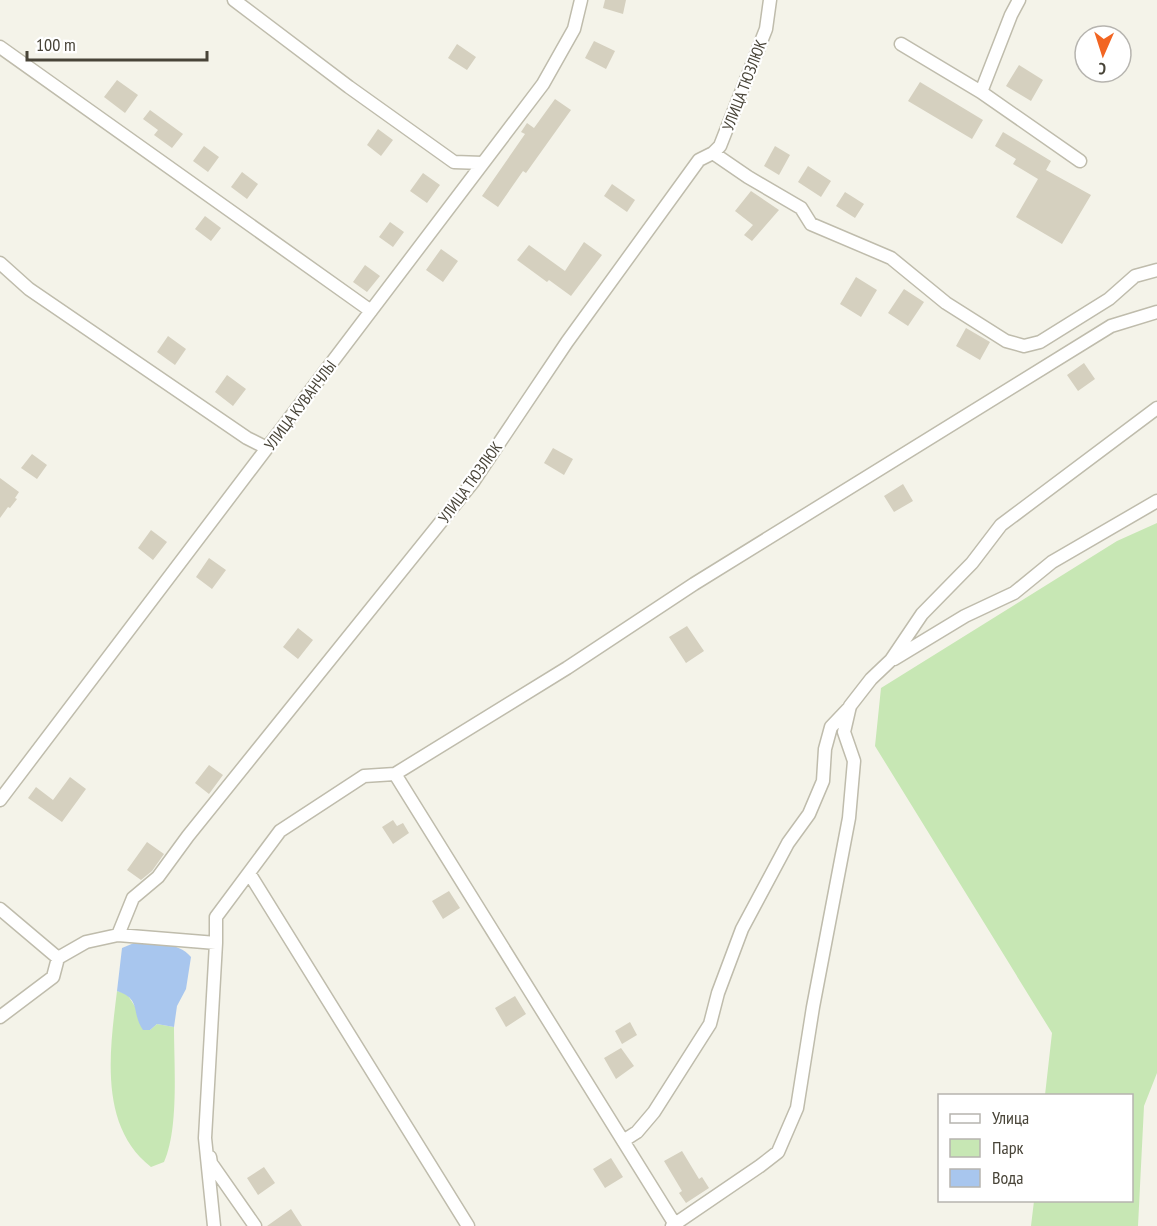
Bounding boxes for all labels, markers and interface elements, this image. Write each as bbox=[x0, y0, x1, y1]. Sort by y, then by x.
scale bar bbox=[27, 24, 207, 62]
north arrow bbox=[1073, 24, 1133, 84]
text: 100 m bbox=[36, 33, 76, 56]
street label: УЛИЦА ТЮЗЛЮК bbox=[718, 37, 771, 133]
text: С bbox=[1097, 59, 1106, 79]
street label: УЛИЦА КУВАНЧЛЫ bbox=[260, 356, 340, 454]
street label: УЛИЦА ТЮЗЛЮК bbox=[434, 437, 506, 527]
legend bbox=[938, 1094, 1133, 1202]
text: Улица bbox=[992, 1106, 1029, 1129]
text: Парк bbox=[992, 1136, 1023, 1159]
text: Вода bbox=[992, 1166, 1023, 1189]

